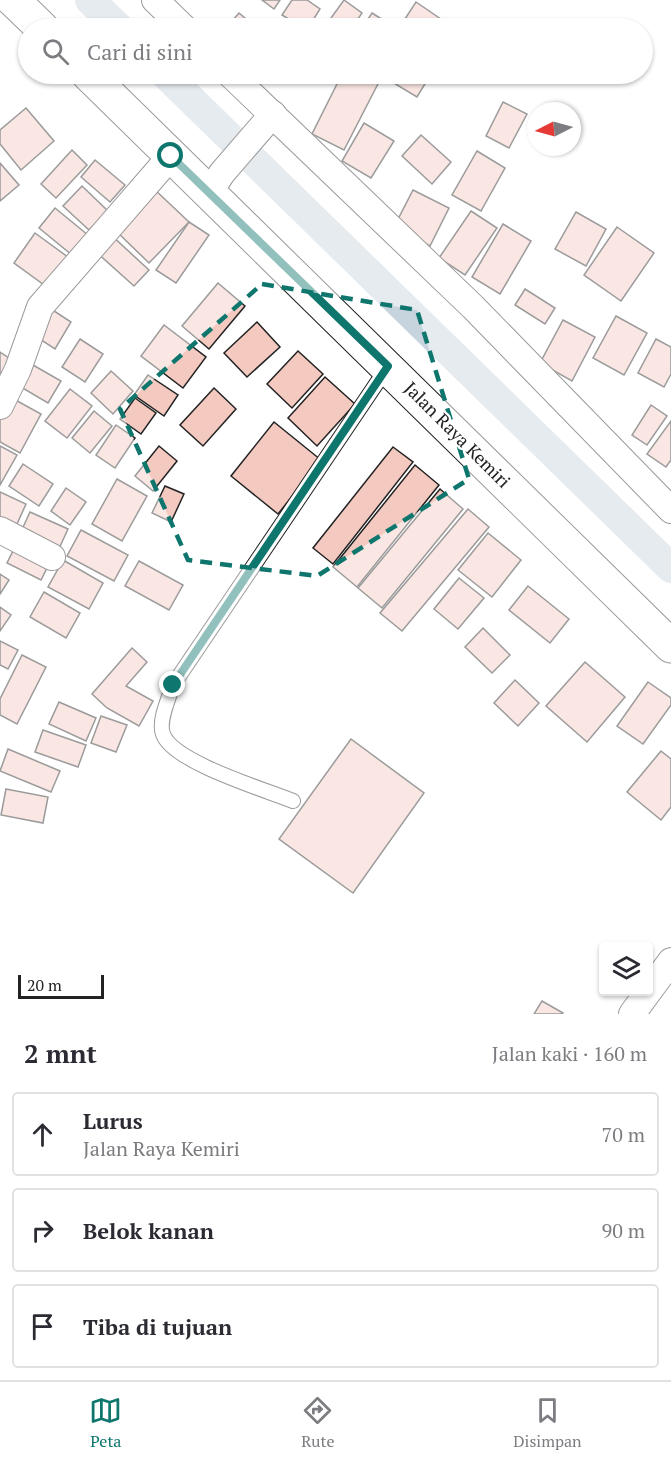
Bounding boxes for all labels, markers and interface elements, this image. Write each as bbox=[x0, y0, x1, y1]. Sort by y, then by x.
search box bbox=[18, 18, 653, 84]
icon: search bbox=[39, 35, 72, 68]
text: Cari di sini bbox=[87, 37, 193, 66]
north arrow bbox=[527, 102, 581, 156]
route start bbox=[157, 142, 183, 168]
street label: Jalan Raya Kemiri bbox=[399, 376, 516, 493]
route end bbox=[159, 671, 185, 697]
map controls bbox=[599, 942, 653, 996]
button: layers bbox=[599, 942, 653, 996]
scale bar bbox=[18, 972, 104, 1000]
text: 20 m bbox=[27, 974, 62, 996]
text: 2 mnt bbox=[24, 1036, 97, 1070]
text: Jalan kaki · 160 m bbox=[492, 1040, 647, 1067]
text: Lurus bbox=[83, 1106, 143, 1135]
icon: ahead bbox=[26, 1118, 59, 1151]
text: 70 m bbox=[602, 1121, 645, 1148]
text: Jalan Raya Kemiri bbox=[83, 1135, 240, 1162]
icon: right bbox=[26, 1214, 59, 1247]
text: Belok kanan bbox=[83, 1216, 214, 1245]
text: 90 m bbox=[602, 1217, 645, 1244]
icon: arrive bbox=[26, 1310, 59, 1343]
text: Tiba di tujuan bbox=[83, 1312, 232, 1341]
tab: Peta bbox=[89, 1394, 122, 1452]
tab: Rute bbox=[301, 1394, 335, 1452]
tab: Disimpan bbox=[513, 1394, 582, 1452]

